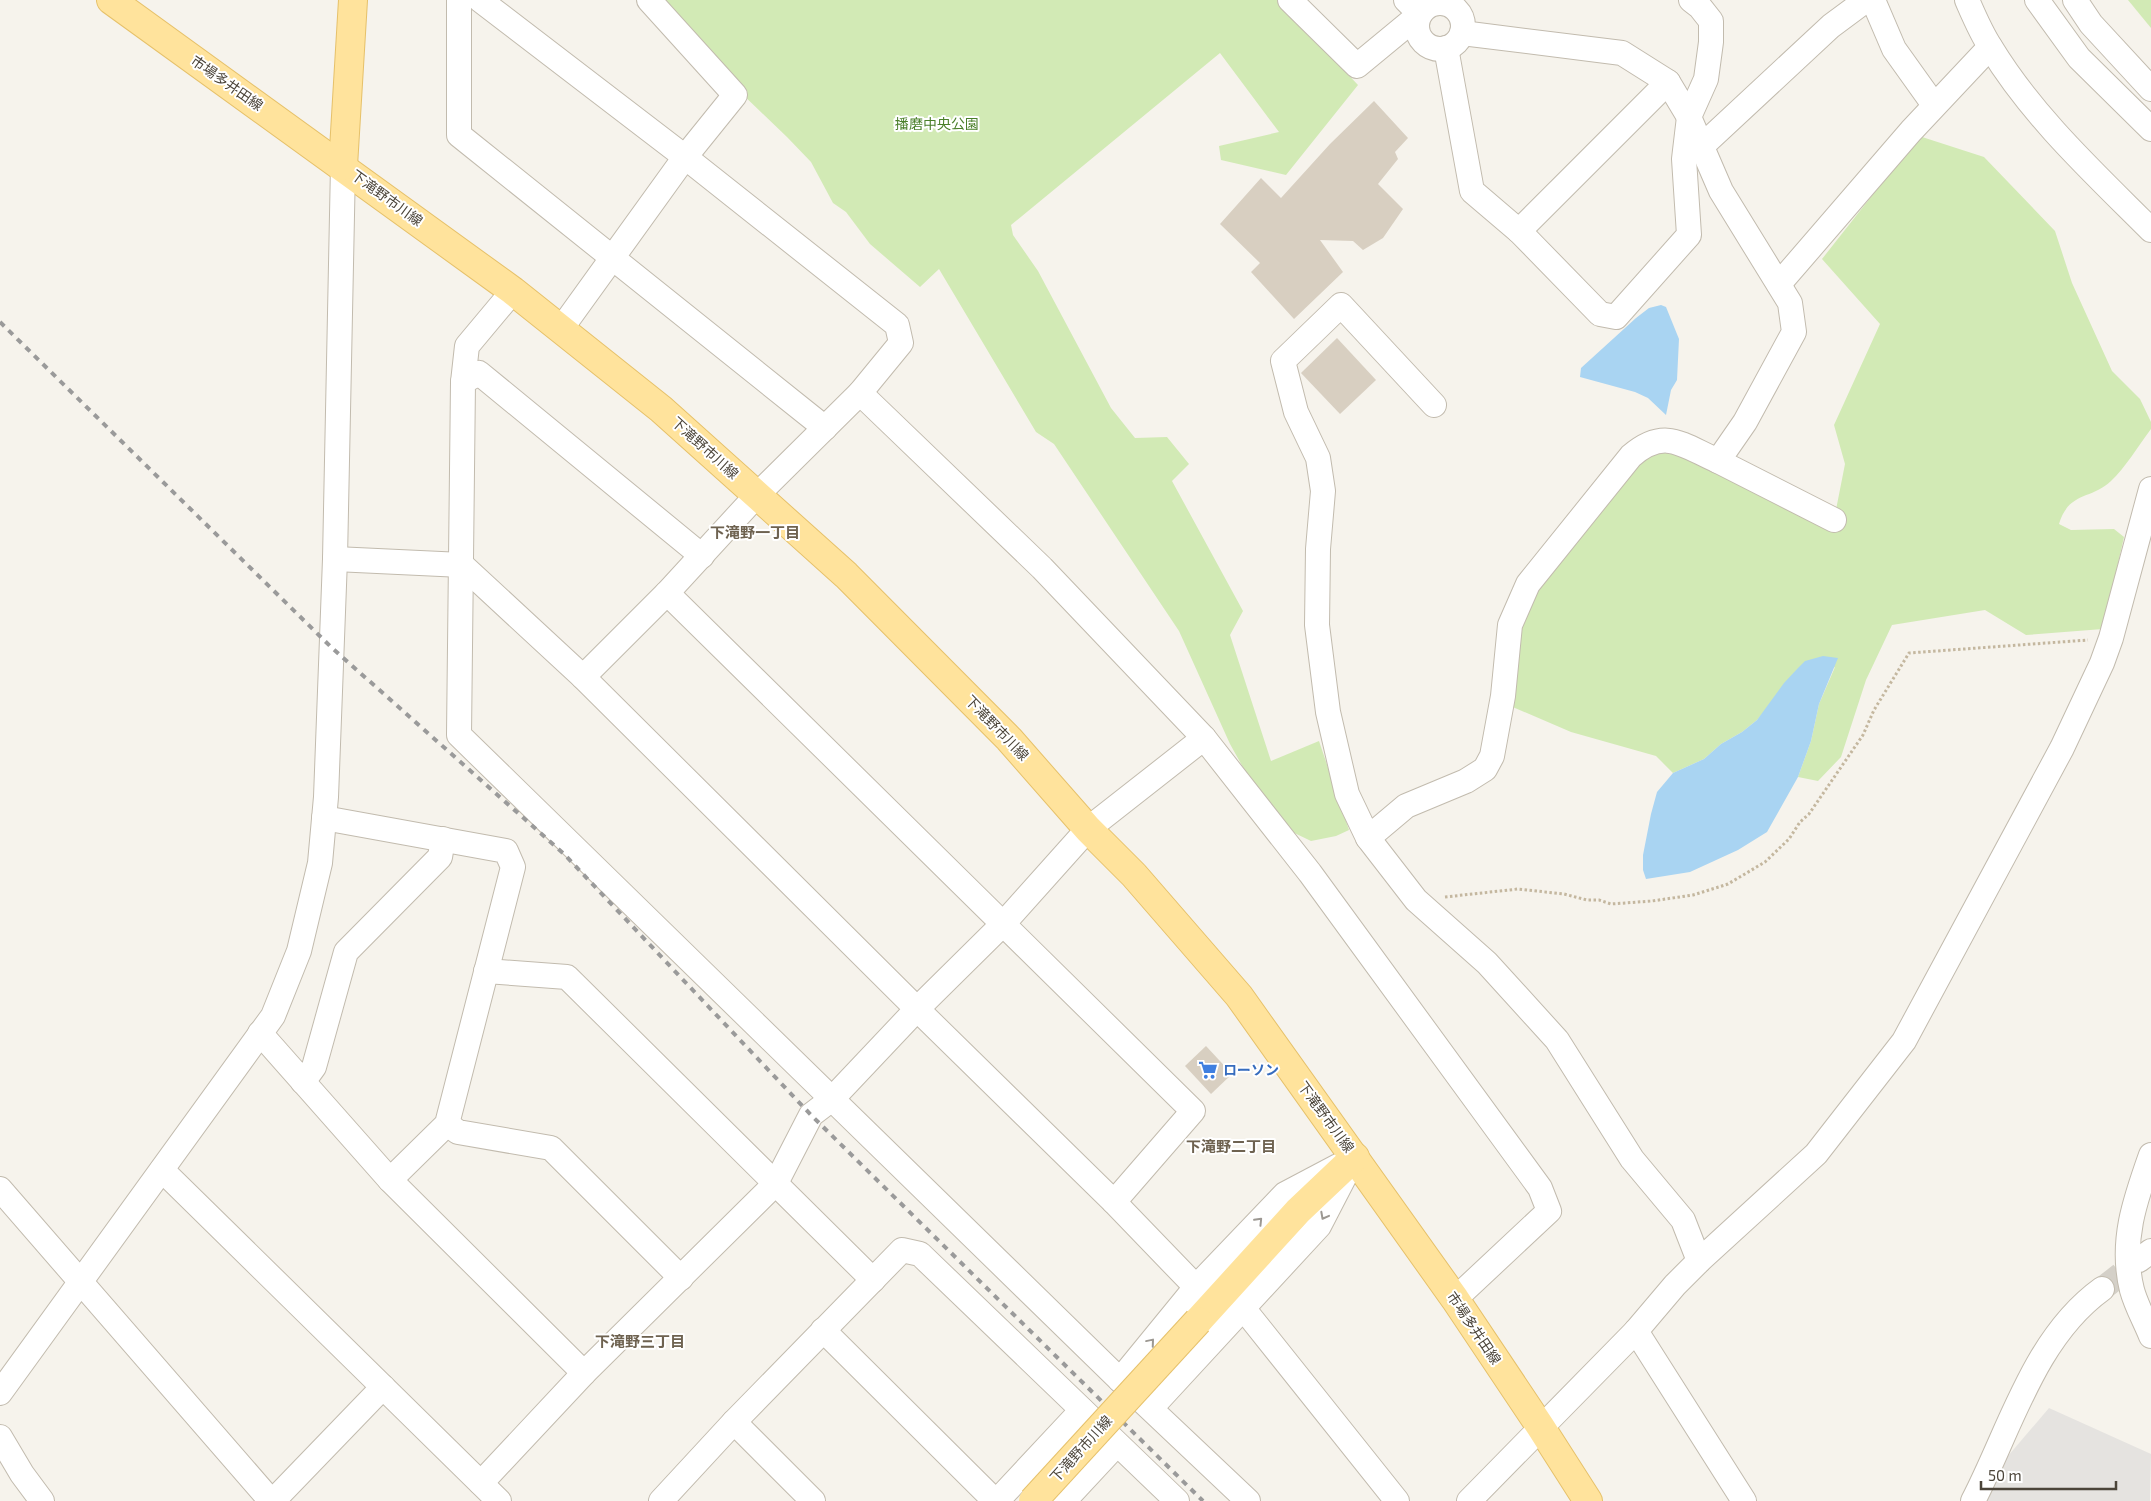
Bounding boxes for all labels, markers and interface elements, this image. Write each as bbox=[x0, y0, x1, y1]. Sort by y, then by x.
street label: 市場多井田線 bbox=[188, 52, 267, 114]
park label: 播磨中央公園 bbox=[895, 115, 979, 132]
street label: 下滝野市川線 bbox=[348, 166, 426, 229]
street label: 下滝野市川線 bbox=[668, 413, 742, 482]
district label: 下滝野一丁目 bbox=[710, 523, 800, 541]
street label: 下滝野市川線 bbox=[962, 692, 1033, 764]
supermarket icon: ローソン bbox=[1197, 1059, 1219, 1081]
place label: ローソン bbox=[1223, 1061, 1279, 1078]
street label: 下滝野市川線 bbox=[1295, 1078, 1358, 1156]
district label: 下滝野二丁目 bbox=[1186, 1137, 1276, 1155]
one-way arrow bbox=[1320, 1211, 1330, 1220]
one-way arrow bbox=[1253, 1218, 1262, 1227]
street label: 市場多井田線 bbox=[1444, 1288, 1505, 1367]
district label: 下滝野三丁目 bbox=[595, 1332, 685, 1350]
one-way arrow bbox=[1145, 1339, 1154, 1348]
street label: 下滝野市川線 bbox=[1046, 1412, 1115, 1486]
scale bar bbox=[1981, 1458, 2116, 1490]
text: 50 m bbox=[1988, 1466, 2022, 1484]

